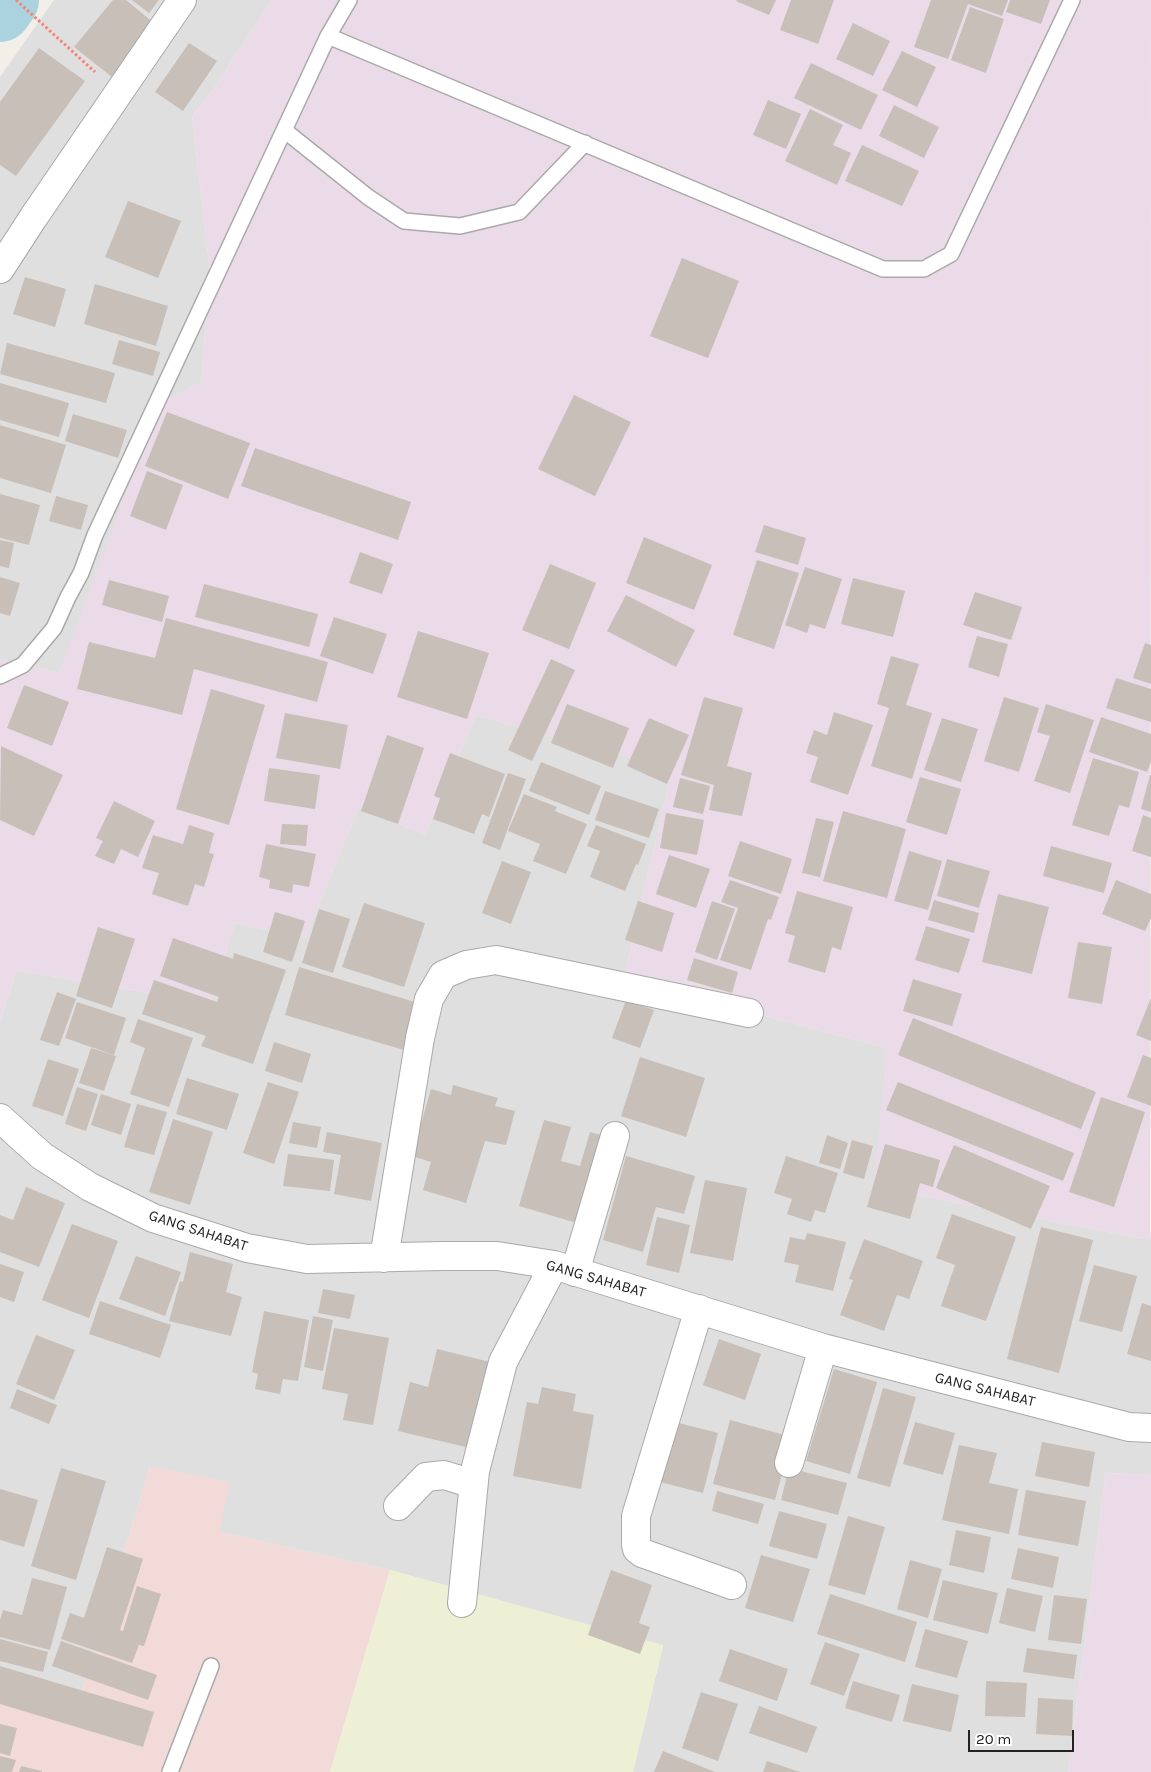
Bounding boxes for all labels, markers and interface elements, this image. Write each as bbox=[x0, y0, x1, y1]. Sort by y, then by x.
street label: GANG SAHABAT bbox=[146, 1207, 250, 1255]
street label: GANG SAHABAT bbox=[544, 1256, 648, 1302]
street label: GANG SAHABAT bbox=[933, 1369, 1037, 1411]
scale bar bbox=[971, 1720, 1077, 1752]
text: 20 m bbox=[976, 1730, 1011, 1748]

